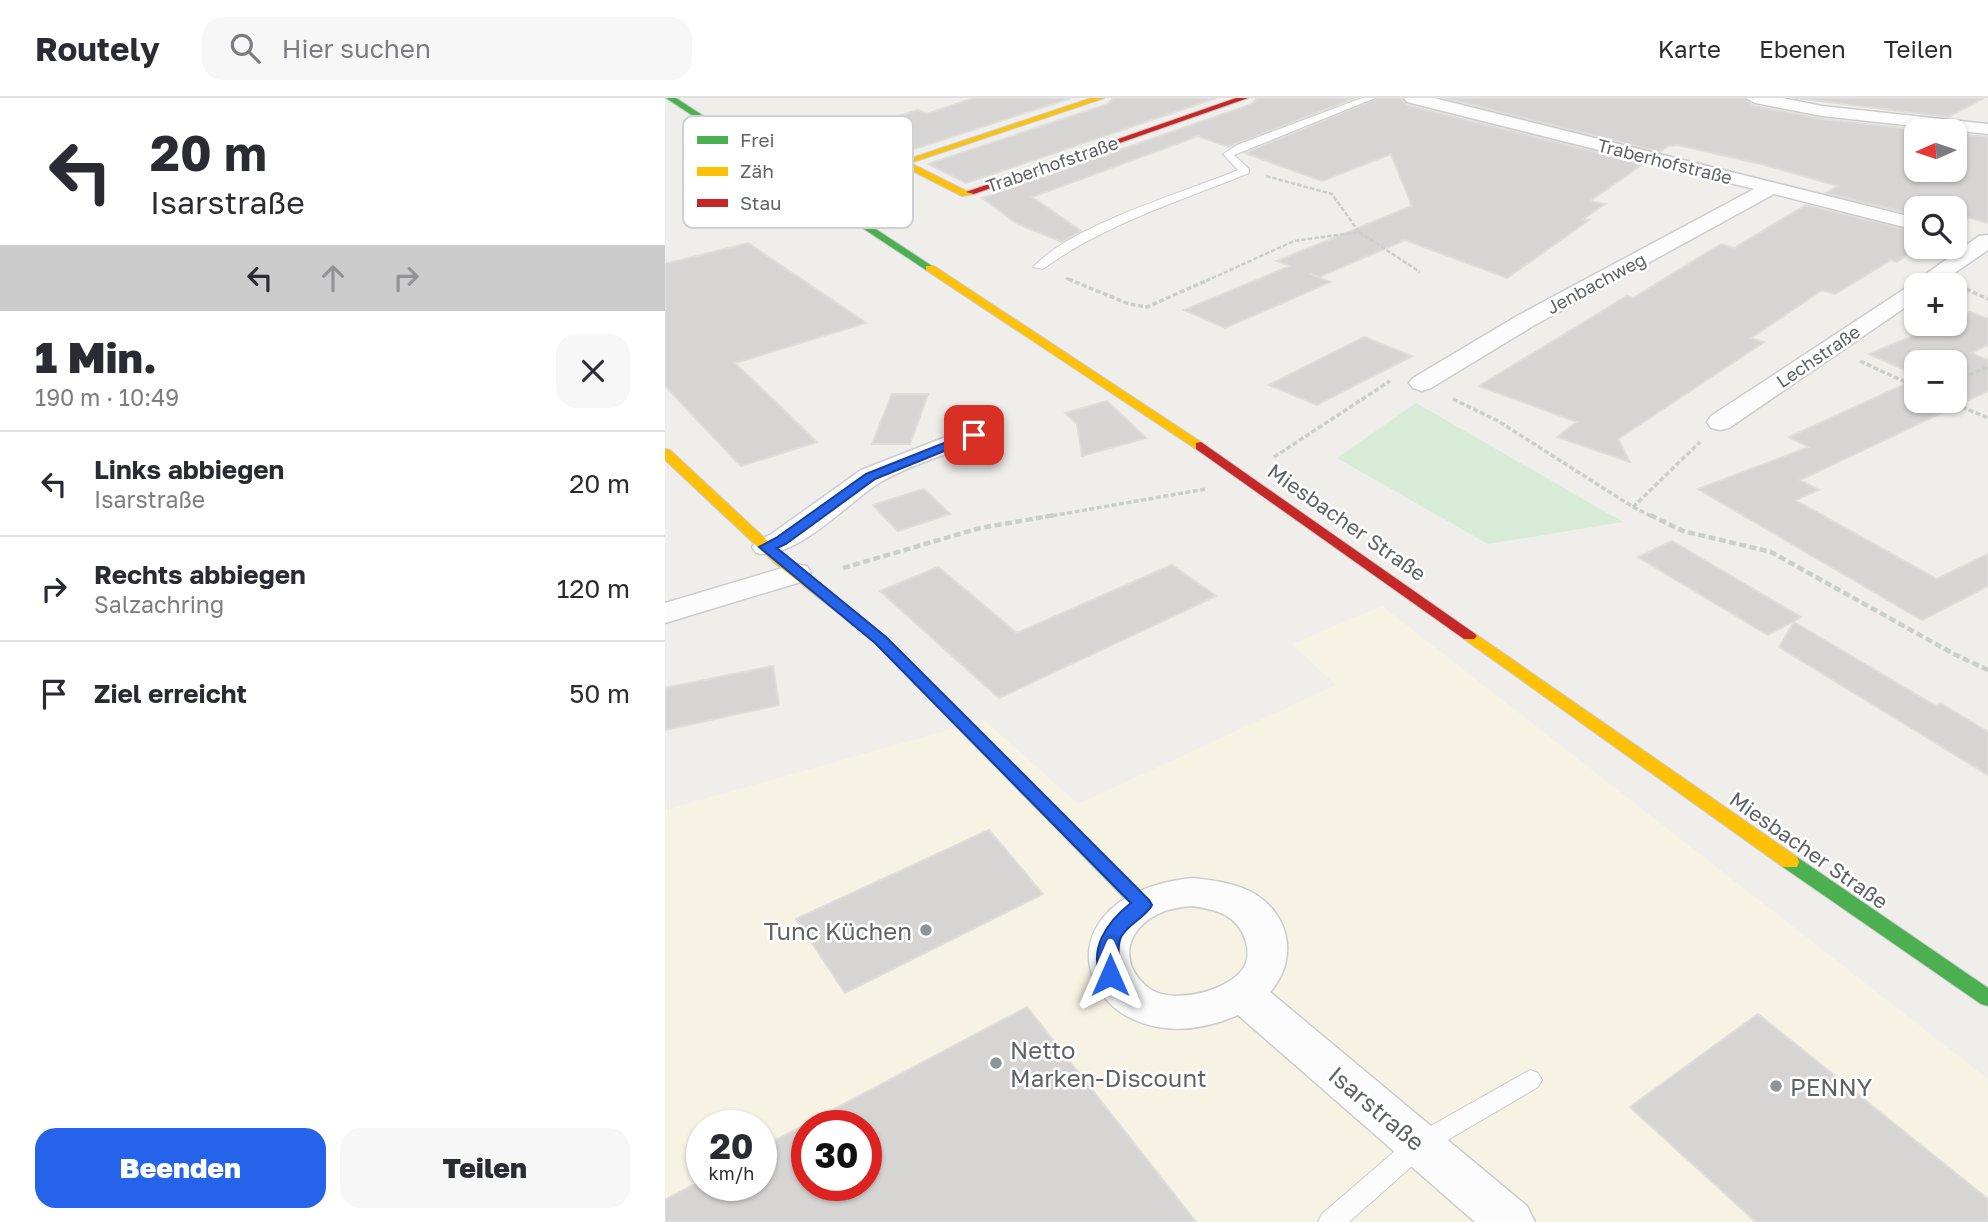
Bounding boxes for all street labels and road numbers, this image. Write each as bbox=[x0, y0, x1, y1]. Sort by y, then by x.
street label: Traberhofstraße bbox=[983, 131, 1121, 197]
street label: Traberhofstraße bbox=[1595, 134, 1735, 188]
street label: Jenbachweg bbox=[1543, 248, 1649, 318]
street label: Lechstraße bbox=[1772, 320, 1864, 392]
street label: Miesbacher Straße bbox=[1263, 458, 1431, 586]
street label: Miesbacher Straße bbox=[1725, 786, 1893, 914]
street label: Isarstraße bbox=[1323, 1060, 1431, 1156]

